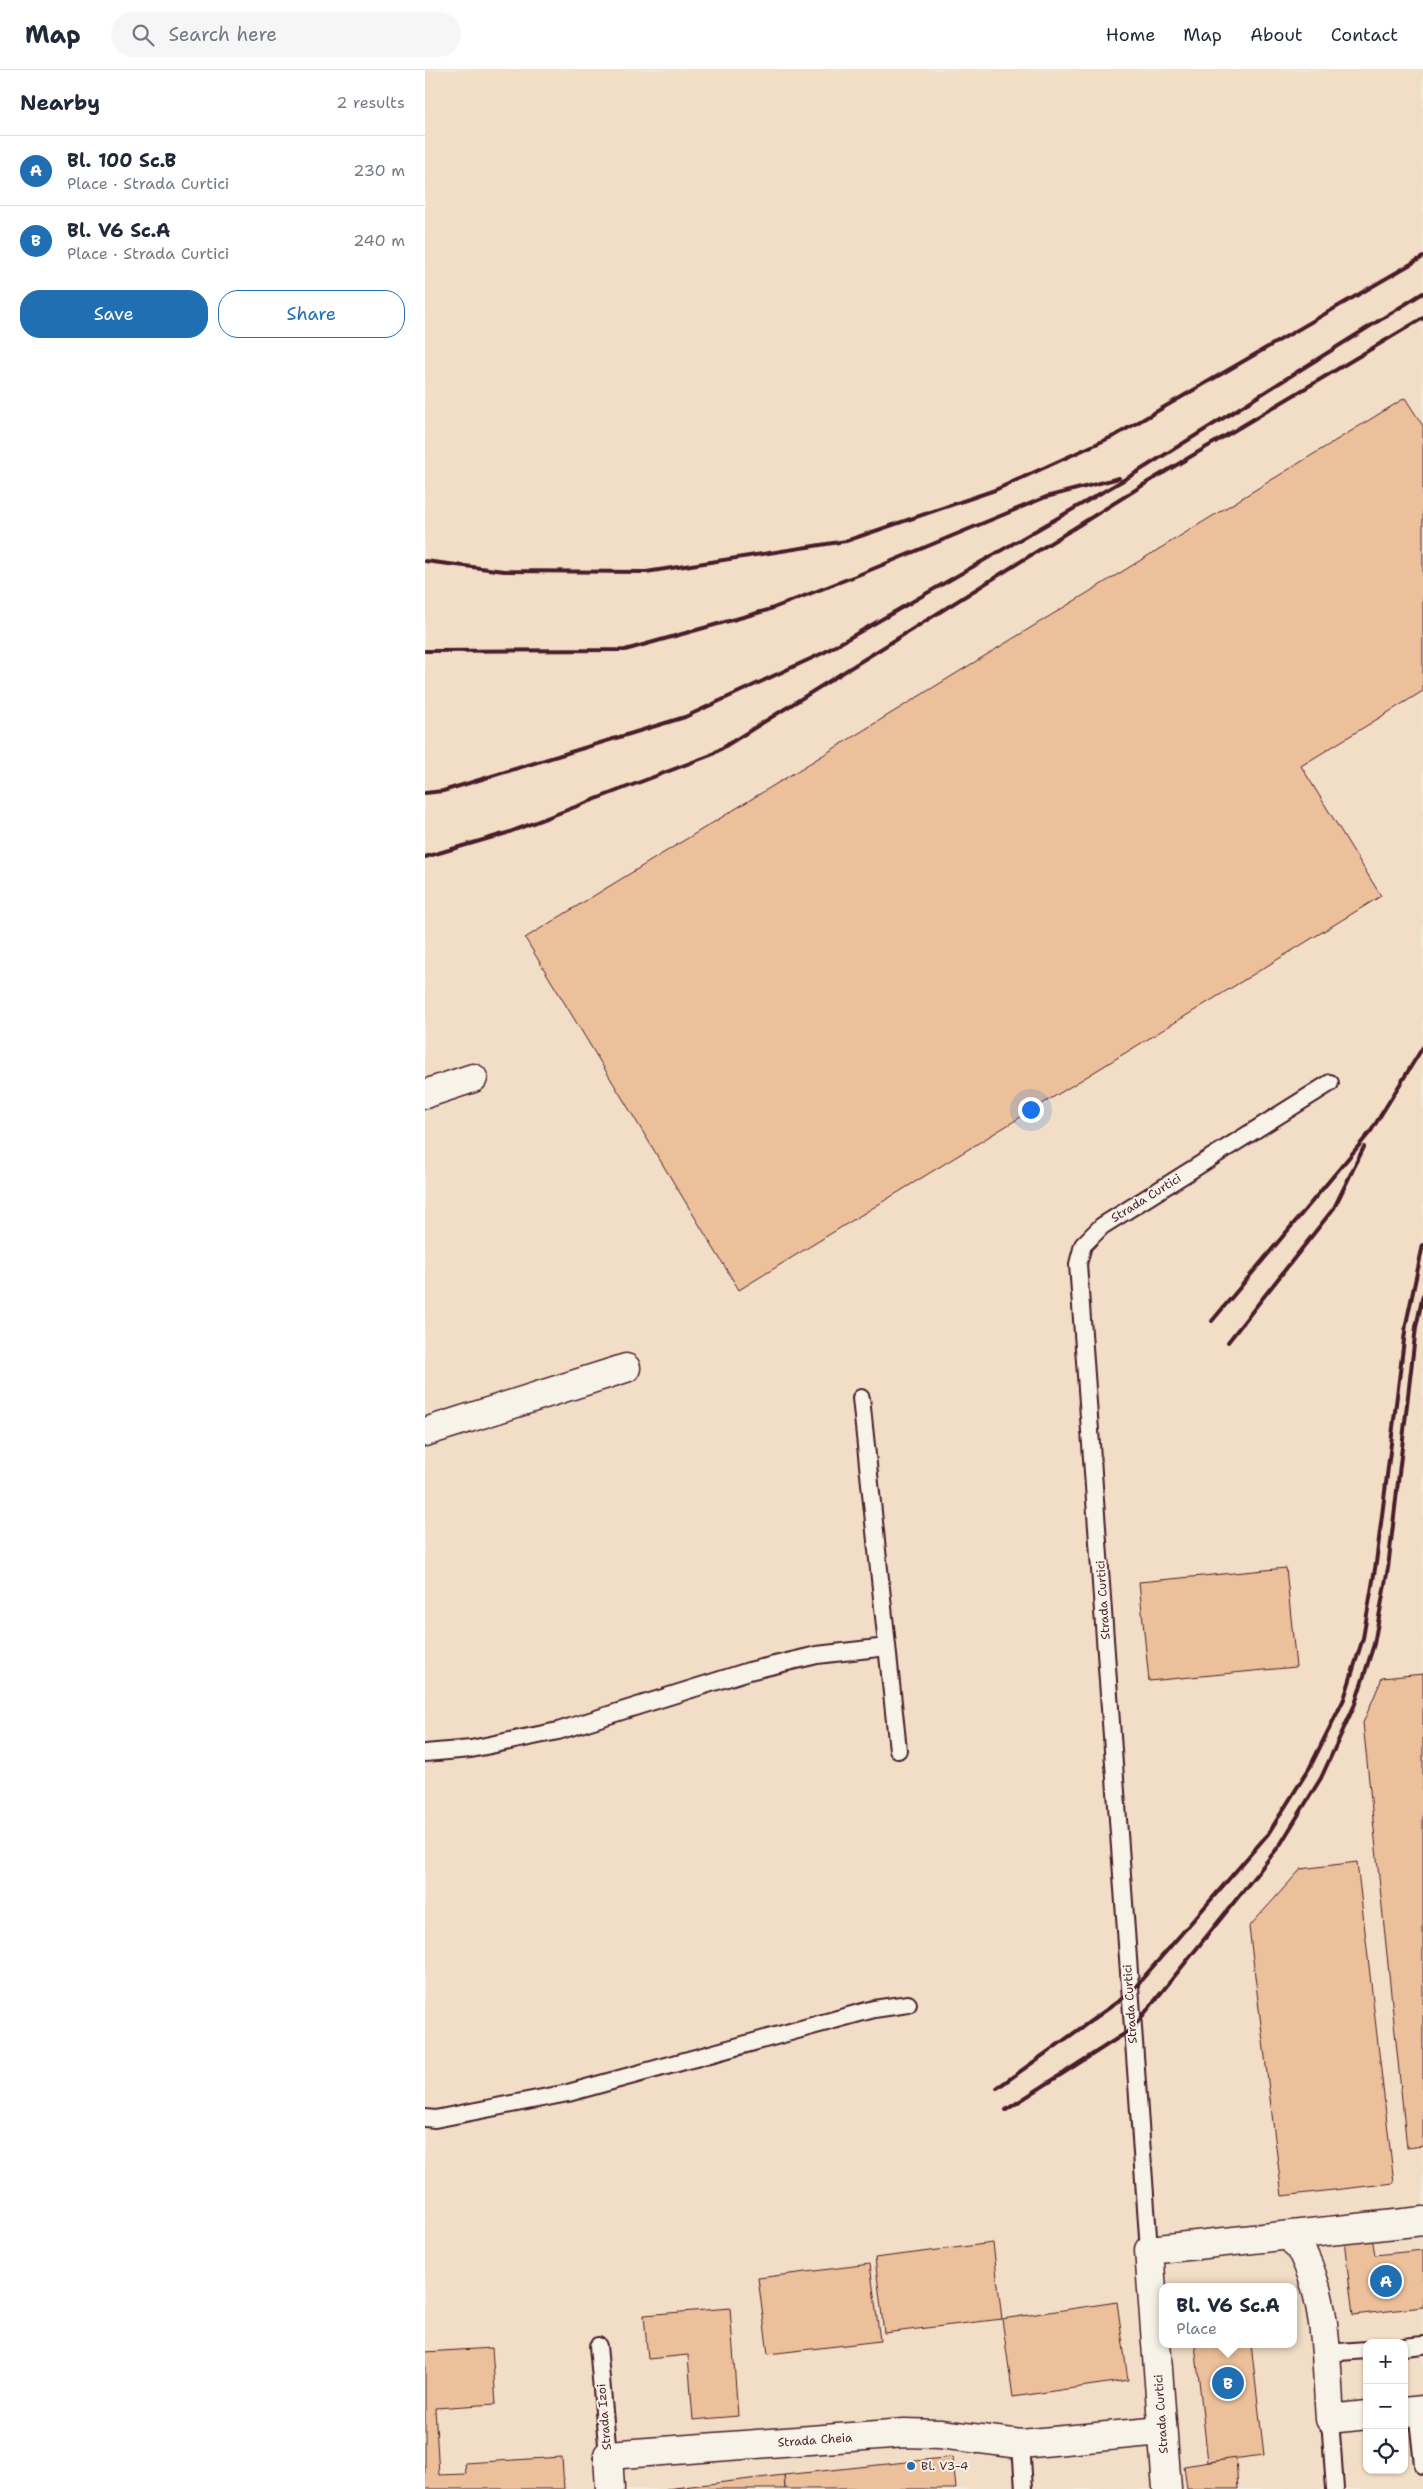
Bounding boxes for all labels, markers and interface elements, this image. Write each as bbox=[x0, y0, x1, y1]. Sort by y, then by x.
search box bbox=[111, 12, 461, 57]
text: Map bbox=[25, 19, 81, 51]
icon: search bbox=[129, 21, 157, 49]
text: Search here bbox=[169, 22, 277, 47]
text: Home bbox=[1106, 23, 1155, 47]
text: Map bbox=[1183, 23, 1222, 47]
text: About bbox=[1250, 23, 1303, 47]
text: Contact bbox=[1331, 23, 1398, 47]
text: Nearby bbox=[20, 89, 100, 117]
text: 2 results bbox=[336, 92, 405, 113]
text: Bl. 100 Sc.B bbox=[67, 148, 176, 173]
text: A bbox=[30, 160, 42, 181]
text: 230 m bbox=[353, 160, 405, 181]
text: Place · Strada Curtici bbox=[67, 173, 229, 194]
text: Bl. V6 Sc.A bbox=[67, 218, 170, 243]
text: B bbox=[31, 230, 41, 251]
text: 240 m bbox=[353, 230, 405, 251]
text: Place · Strada Curtici bbox=[67, 243, 229, 264]
button: Save bbox=[20, 290, 208, 338]
button: Share bbox=[218, 290, 405, 338]
your location bbox=[1018, 1097, 1044, 1123]
street label: Strada Curtici bbox=[1108, 1170, 1184, 1226]
street label: Strada Curtici bbox=[1092, 1560, 1114, 1640]
street label: Strada Curtici bbox=[1119, 1964, 1141, 2044]
pin: A bbox=[1370, 2262, 1402, 2300]
popup bbox=[1159, 2283, 1297, 2348]
text: Bl. V6 Sc.A bbox=[1176, 2293, 1280, 2318]
text: Place bbox=[1176, 2318, 1217, 2339]
map controls bbox=[1363, 2339, 1408, 2474]
button: + bbox=[1363, 2339, 1408, 2384]
pin: B bbox=[1212, 2364, 1244, 2402]
street label: Strada Curtici bbox=[1150, 2374, 1172, 2454]
street label: Strada Izoi bbox=[593, 2383, 615, 2451]
button: − bbox=[1363, 2384, 1408, 2429]
street label: Strada Cheia bbox=[777, 2429, 853, 2451]
button: locate bbox=[1363, 2429, 1408, 2474]
place label: Bl. V3-4 bbox=[921, 2458, 968, 2474]
marker: Bl. V3-4 bbox=[905, 2460, 917, 2472]

